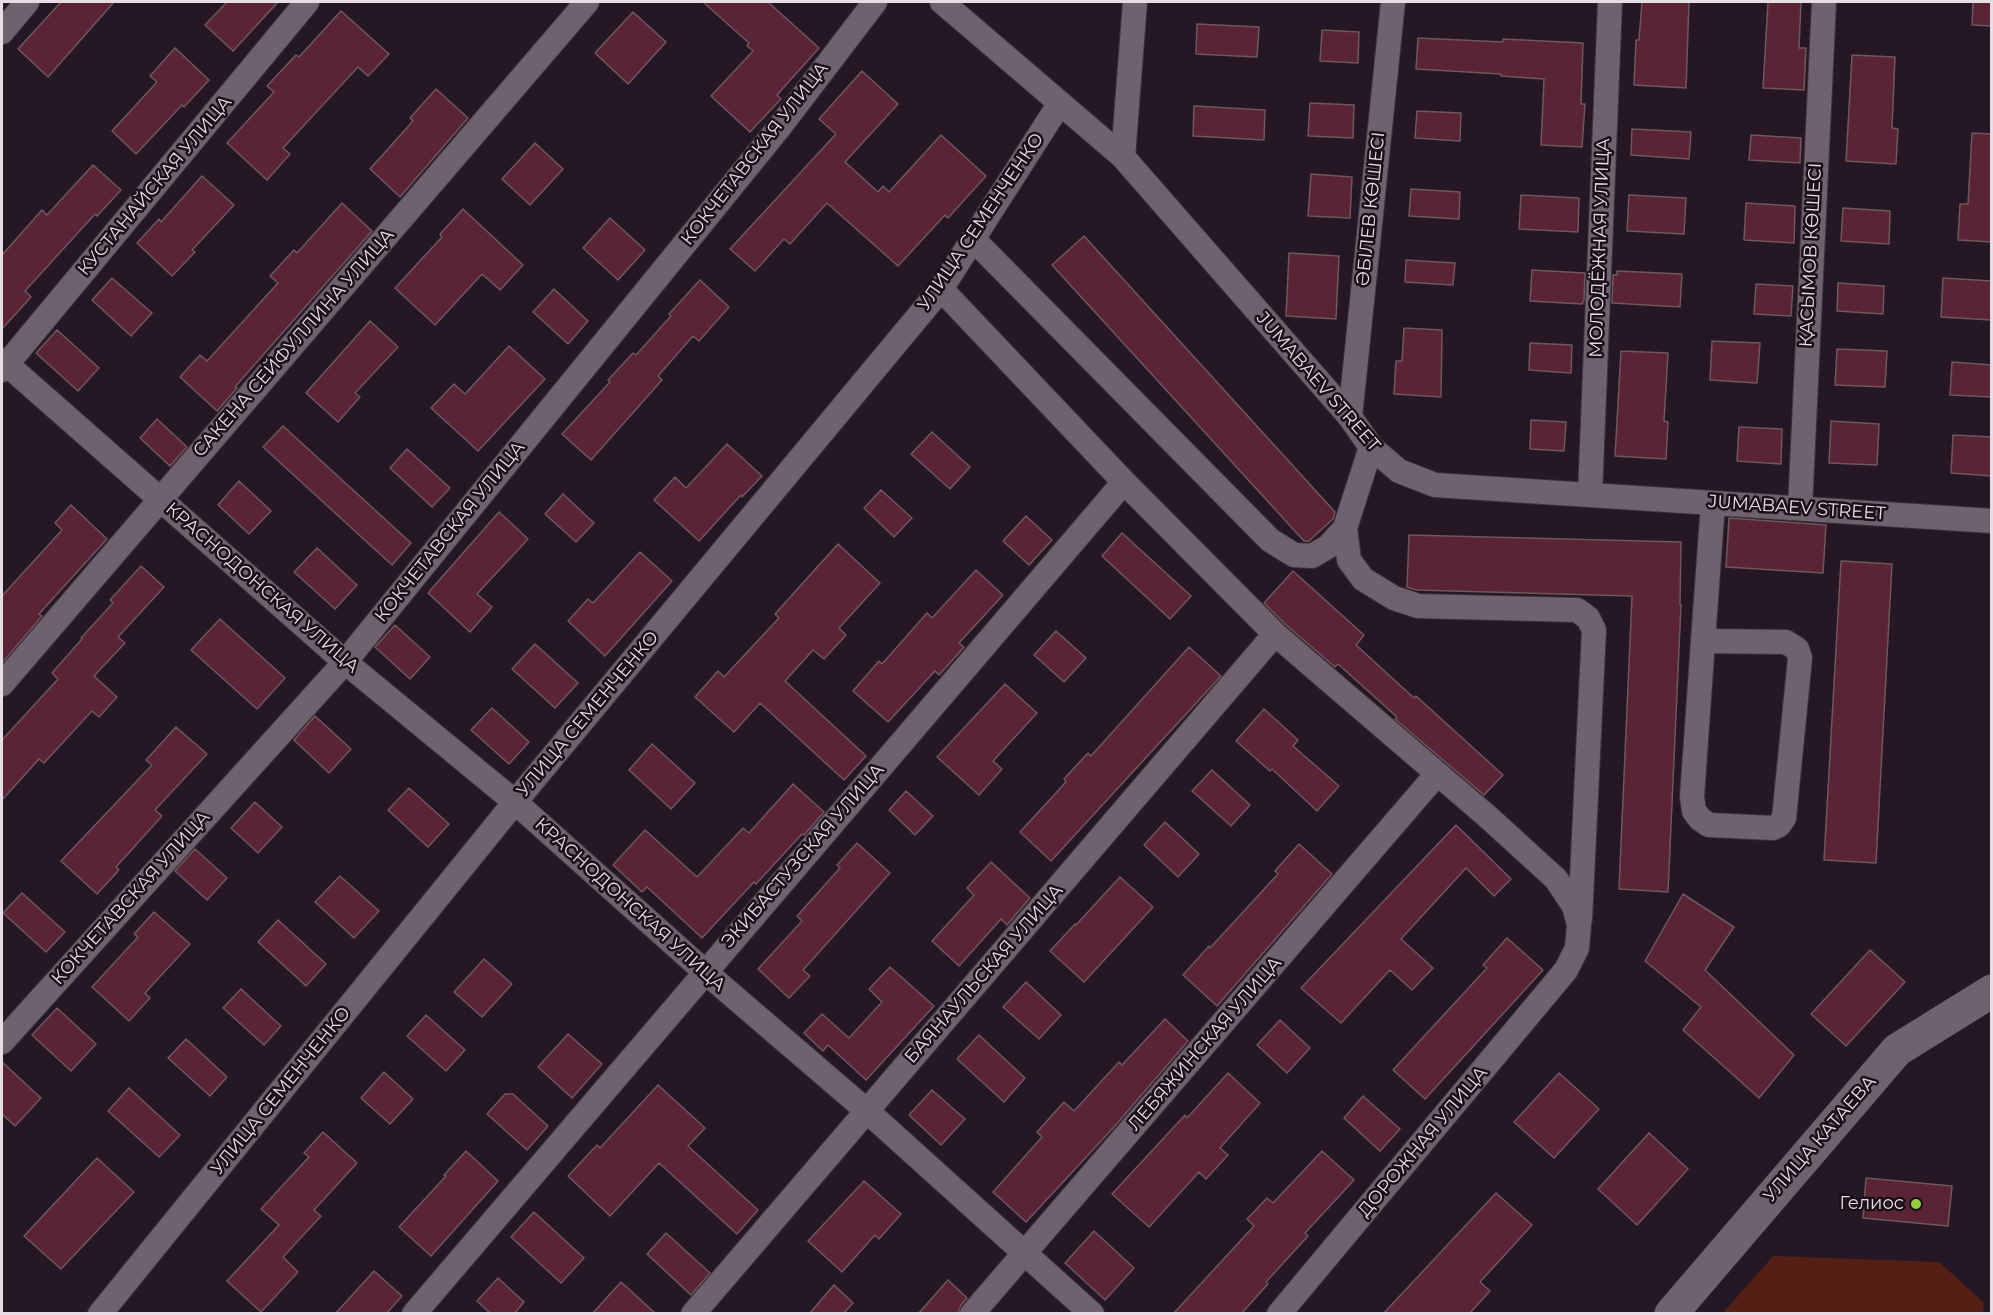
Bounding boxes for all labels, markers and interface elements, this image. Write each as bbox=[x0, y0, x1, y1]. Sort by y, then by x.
street label: КОКЧЕТАВСКАЯ УЛИЦА bbox=[677, 58, 833, 250]
street label: КУСТАНАЙСКАЯ УЛИЦА bbox=[74, 92, 236, 280]
street label: УЛИЦА СЕМЕНЧЕНКО bbox=[913, 129, 1049, 315]
street label: ӘБІЛЕВ КӨШЕСІ bbox=[1352, 131, 1390, 287]
street label: МОЛОДЁЖНАЯ УЛИЦА bbox=[1585, 138, 1615, 358]
street label: ҚАСЫМОВ КӨШЕСІ bbox=[1795, 162, 1827, 348]
street label: САКЕНА СЕЙФУЛЛИНА УЛИЦА bbox=[189, 224, 399, 462]
street label: JUMABAEV STREET bbox=[1252, 308, 1384, 456]
street label: КОКЧЕТАВСКАЯ УЛИЦА bbox=[370, 437, 530, 627]
street label: JUMABAEV STREET bbox=[1708, 491, 1886, 525]
street label: КРАСНОДОНСКАЯ УЛИЦА bbox=[161, 498, 363, 678]
street label: УЛИЦА СЕМЕНЧЕНКО bbox=[512, 627, 664, 801]
street label: ЭКИБАСТУЗСКАЯ УЛИЦА bbox=[717, 760, 889, 952]
street label: КОКЧЕТАВСКАЯ УЛИЦА bbox=[47, 807, 215, 989]
street label: КРАСНОДОНСКАЯ УЛИЦА bbox=[530, 814, 730, 996]
street label: БАЯНАУЛЬСКАЯ УЛИЦА bbox=[900, 880, 1068, 1068]
street label: ЛЕБЯЖИНСКАЯ УЛИЦА bbox=[1123, 953, 1287, 1135]
street label: УЛИЦА СЕМЕНЧЕНКО bbox=[207, 1003, 355, 1179]
street label: ДОРОЖНАЯ УЛИЦА bbox=[1354, 1062, 1492, 1222]
street label: УЛИЦА КАТАЕВА bbox=[1759, 1071, 1881, 1207]
place label: Гелиос bbox=[1840, 1193, 1904, 1215]
marker: Гелиос bbox=[1909, 1197, 1923, 1211]

